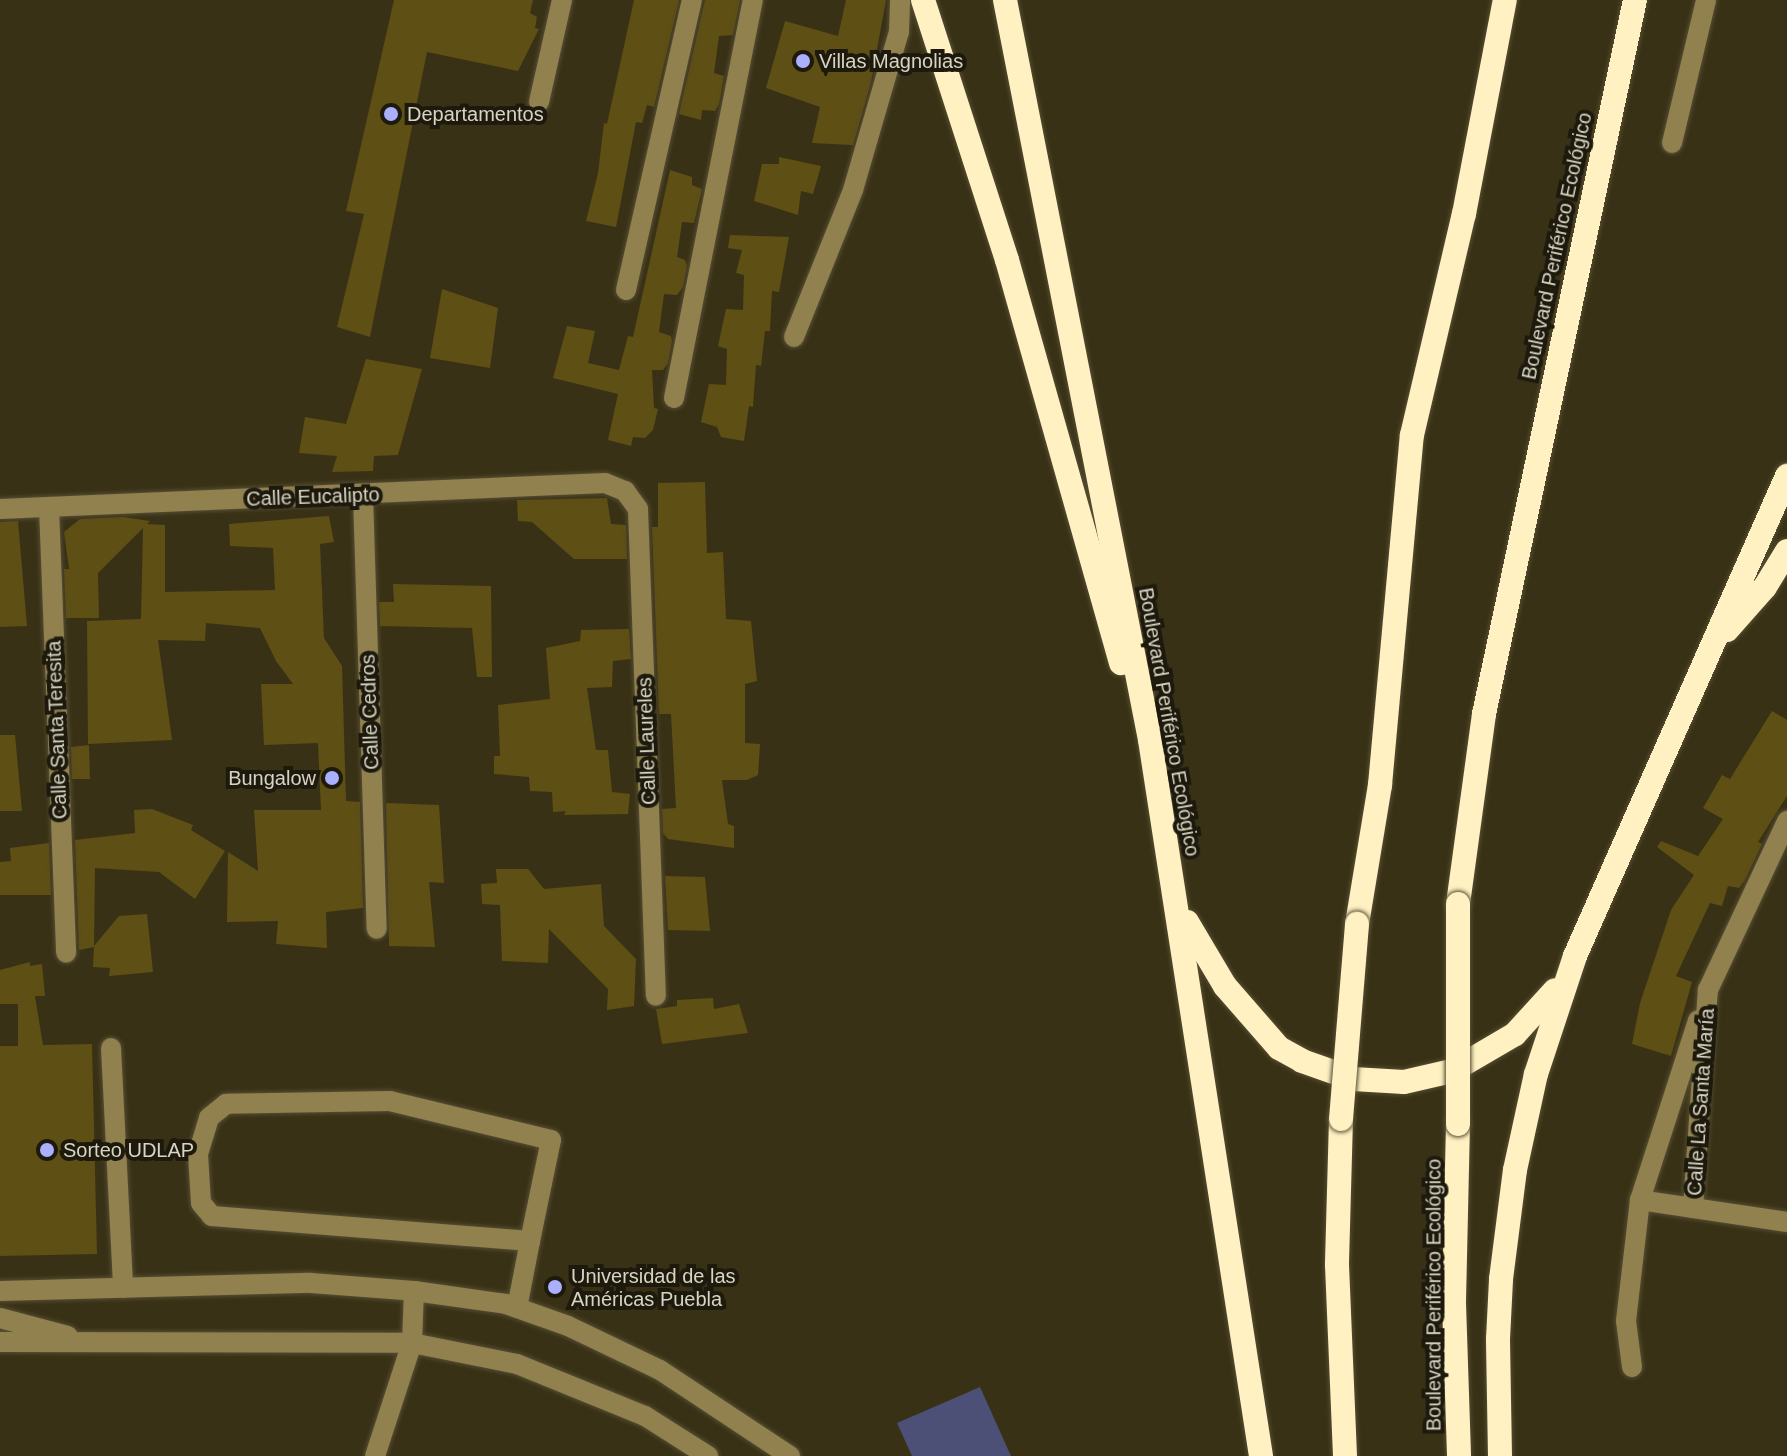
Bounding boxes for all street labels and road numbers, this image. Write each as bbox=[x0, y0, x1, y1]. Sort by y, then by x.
street label: Boulevard Periférico Ecológico bbox=[1517, 110, 1597, 382]
street label: Calle Eucalipto bbox=[246, 483, 380, 511]
street label: Boulevard Periférico Ecológico bbox=[1134, 586, 1204, 858]
street label: Calle Santa Teresita bbox=[42, 640, 72, 820]
street label: Calle Cedros bbox=[356, 654, 384, 770]
street label: Calle Laureles bbox=[633, 677, 661, 805]
street label: Calle La Santa María bbox=[1682, 1007, 1720, 1197]
street label: Boulevard Periférico Ecológico bbox=[1422, 1159, 1446, 1431]

